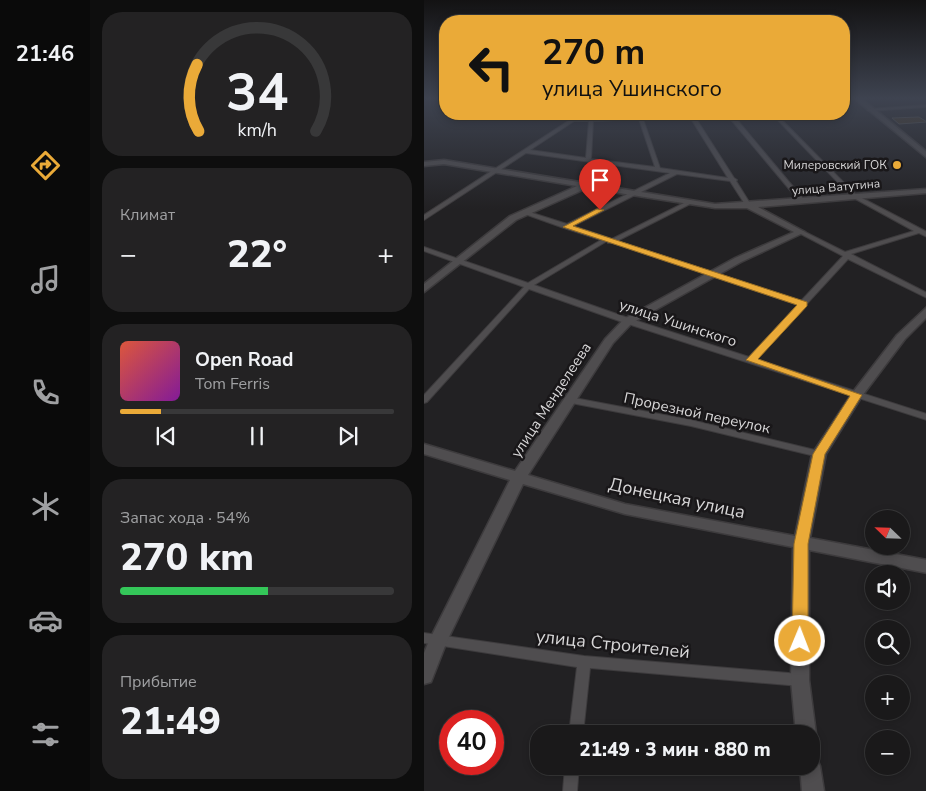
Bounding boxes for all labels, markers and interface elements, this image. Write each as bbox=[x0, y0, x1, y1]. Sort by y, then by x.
text: 270 m bbox=[542, 29, 645, 76]
icon: left bbox=[459, 35, 524, 100]
text: 21:46 bbox=[16, 39, 74, 69]
text: 34 bbox=[226, 57, 288, 128]
text: улица Ушинского bbox=[542, 74, 722, 104]
text: km/h bbox=[237, 118, 277, 142]
icon: directions bbox=[28, 148, 63, 183]
place label: Милеровский ГОК bbox=[783, 157, 887, 173]
pin bbox=[579, 159, 621, 210]
marker: Милеровский ГОК bbox=[891, 159, 903, 171]
icon: arrive bbox=[586, 166, 614, 194]
street label: улица Ватутина bbox=[791, 175, 881, 199]
text: Климат bbox=[120, 204, 175, 226]
text: 22° bbox=[227, 229, 287, 280]
text: − bbox=[120, 236, 137, 274]
text: + bbox=[377, 236, 394, 274]
icon: music bbox=[28, 262, 63, 297]
street label: улица Ушинского bbox=[617, 295, 739, 351]
street label: улица Менделеева bbox=[506, 339, 596, 461]
text: Open Road bbox=[195, 347, 293, 373]
text: Tom Ferris bbox=[195, 373, 270, 395]
icon: phone bbox=[28, 375, 63, 410]
street label: Прорезной переулок bbox=[622, 388, 772, 438]
icon: previous bbox=[152, 422, 180, 450]
icon: pause bbox=[243, 422, 271, 450]
icon: next bbox=[334, 422, 362, 450]
street label: Донецкая улица bbox=[607, 472, 747, 524]
icon: climate bbox=[28, 489, 63, 524]
text: Запас хода · 54% bbox=[120, 507, 250, 529]
north arrow bbox=[865, 510, 910, 555]
map controls bbox=[865, 510, 910, 775]
text: 270 km bbox=[120, 532, 254, 583]
button: sound bbox=[865, 565, 910, 610]
icon: car bbox=[28, 603, 63, 638]
position arrow bbox=[773, 614, 825, 666]
button: search bbox=[865, 620, 910, 665]
street label: улица Строителей bbox=[535, 624, 691, 664]
text: Прибытие bbox=[120, 671, 197, 693]
button: + bbox=[865, 675, 910, 720]
text: 21:49 bbox=[120, 696, 221, 747]
speed limit sign: 40 bbox=[439, 710, 504, 775]
icon: filters bbox=[28, 717, 63, 752]
button: − bbox=[865, 730, 910, 775]
text: 21:49 · 3 мин · 880 m bbox=[579, 737, 771, 763]

